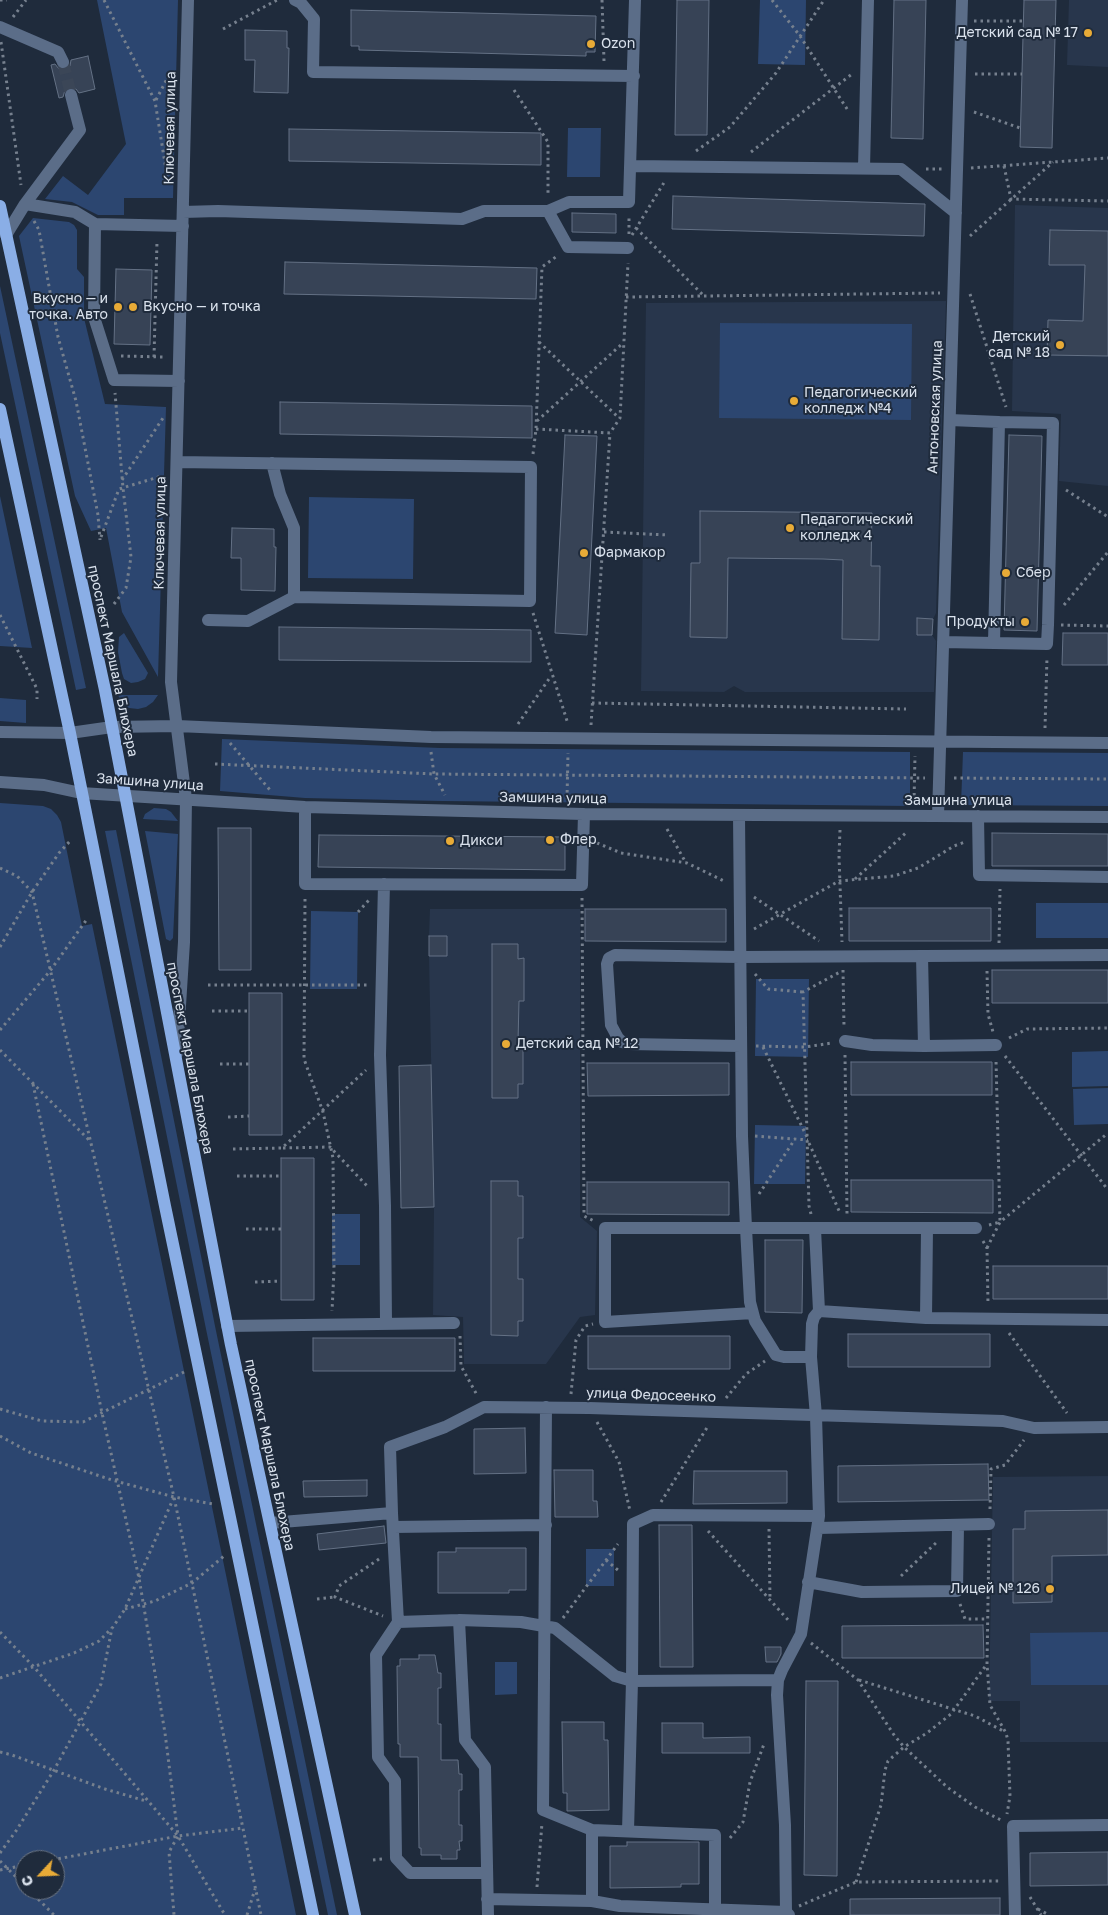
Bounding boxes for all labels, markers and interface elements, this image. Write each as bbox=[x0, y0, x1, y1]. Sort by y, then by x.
place label: Детский сад № 17 bbox=[956, 25, 1078, 41]
marker: Детский сад № 17 bbox=[1082, 27, 1094, 39]
place label: Ozon bbox=[601, 36, 635, 52]
marker: Ozon bbox=[585, 38, 597, 50]
street label: Ключевая улица bbox=[161, 71, 179, 185]
place label: Вкусно — и точка. Авто bbox=[29, 291, 108, 324]
place label: Вкусно — и точка bbox=[143, 299, 261, 315]
marker: Вкусно — и точка. Авто bbox=[112, 301, 124, 313]
marker: Вкусно — и точка bbox=[127, 301, 139, 313]
place label: Детский сад № 18 bbox=[988, 329, 1050, 362]
marker: Детский сад № 18 bbox=[1054, 339, 1066, 351]
street label: Антоновская улица bbox=[924, 340, 946, 474]
place label: Педагогический колледж №4 bbox=[804, 385, 917, 418]
marker: Педагогический колледж №4 bbox=[788, 395, 800, 407]
street label: Ключевая улица bbox=[151, 476, 169, 590]
place label: Педагогический колледж 4 bbox=[800, 512, 913, 544]
marker: Педагогический колледж 4 bbox=[784, 522, 796, 534]
place label: Фармакор bbox=[594, 545, 665, 561]
marker: Фармакор bbox=[578, 547, 590, 559]
street label: проспект Маршала Блюхера bbox=[84, 564, 142, 758]
place label: Сбер bbox=[1016, 565, 1051, 581]
marker: Сбер bbox=[1000, 567, 1012, 579]
place label: Продукты bbox=[946, 614, 1015, 630]
marker: Продукты bbox=[1019, 616, 1031, 628]
street label: Замшина улица bbox=[96, 770, 204, 794]
street label: Замшина улица bbox=[499, 789, 607, 807]
street label: Замшина улица bbox=[904, 793, 1012, 809]
place label: Флер bbox=[560, 832, 597, 848]
place label: Дикси bbox=[460, 833, 503, 849]
marker: Флер bbox=[544, 834, 556, 846]
marker: Дикси bbox=[444, 835, 456, 847]
street label: проспект Маршала Блюхера bbox=[163, 961, 217, 1155]
place label: Детский сад № 12 bbox=[516, 1036, 638, 1052]
marker: Детский сад № 12 bbox=[500, 1038, 512, 1050]
street label: проспект Маршала Блюхера bbox=[241, 1358, 299, 1552]
street label: улица Федосеенко bbox=[586, 1384, 716, 1406]
place label: Лицей № 126 bbox=[950, 1581, 1040, 1597]
marker: Лицей № 126 bbox=[1044, 1583, 1056, 1595]
north arrow bbox=[15, 1850, 65, 1900]
text: С bbox=[17, 1873, 37, 1889]

